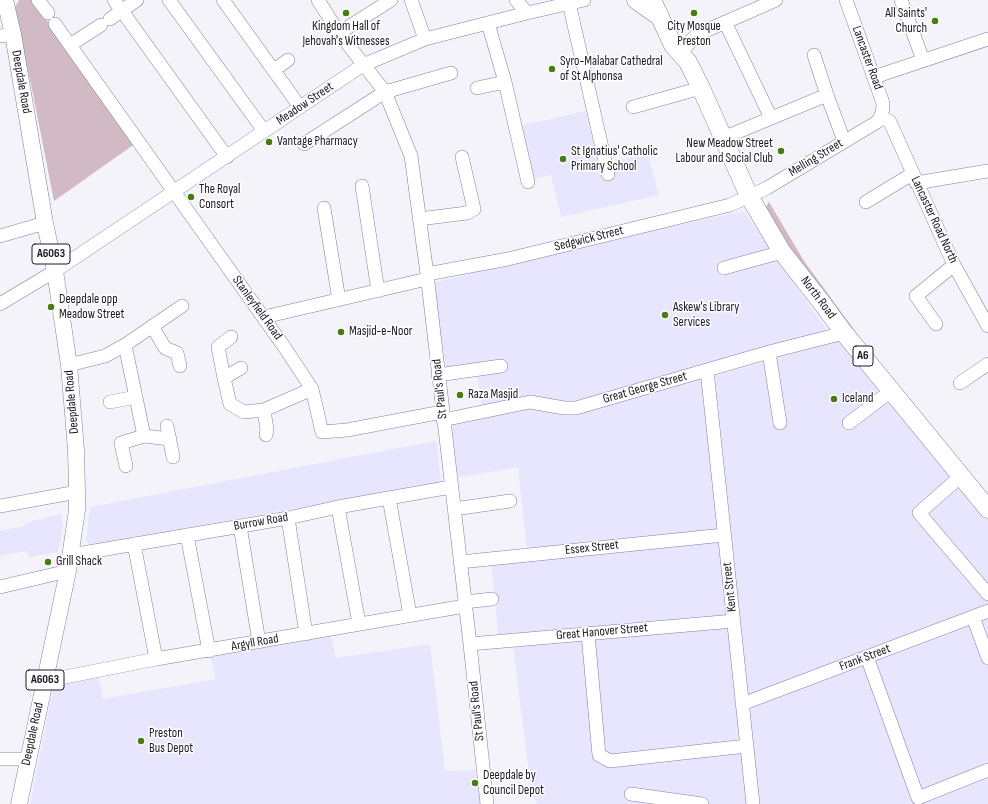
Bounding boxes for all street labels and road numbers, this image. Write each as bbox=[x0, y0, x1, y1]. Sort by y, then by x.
street label: Lancaster Road bbox=[848, 24, 886, 92]
street label: Deepdale Road bbox=[8, 49, 34, 115]
street label: Meadow Street bbox=[273, 79, 337, 129]
street label: Melling Street bbox=[786, 136, 846, 180]
street label: Lancaster Road North bbox=[907, 174, 961, 266]
street label: Sedgwick Street bbox=[553, 223, 625, 255]
road number: A6063 bbox=[32, 244, 70, 264]
street label: Stanleyfield Road bbox=[229, 273, 285, 343]
street label: North Road bbox=[797, 274, 839, 322]
road number: A6 bbox=[853, 346, 873, 366]
street label: St Paul's Road bbox=[429, 358, 451, 420]
street label: Deepdale Road bbox=[61, 369, 83, 435]
street label: Great George Street bbox=[601, 369, 689, 407]
street label: Burrow Road bbox=[233, 510, 289, 534]
street label: Essex Street bbox=[564, 537, 620, 559]
street label: Kent Street bbox=[720, 561, 740, 613]
street label: Great Hanover Street bbox=[555, 620, 649, 644]
street label: Argyll Road bbox=[230, 631, 280, 655]
street label: Frank Street bbox=[837, 641, 893, 675]
road number: A6063 bbox=[26, 670, 64, 690]
street label: St Paul's Road bbox=[466, 680, 488, 742]
street label: Deepdale Road bbox=[19, 701, 47, 767]

